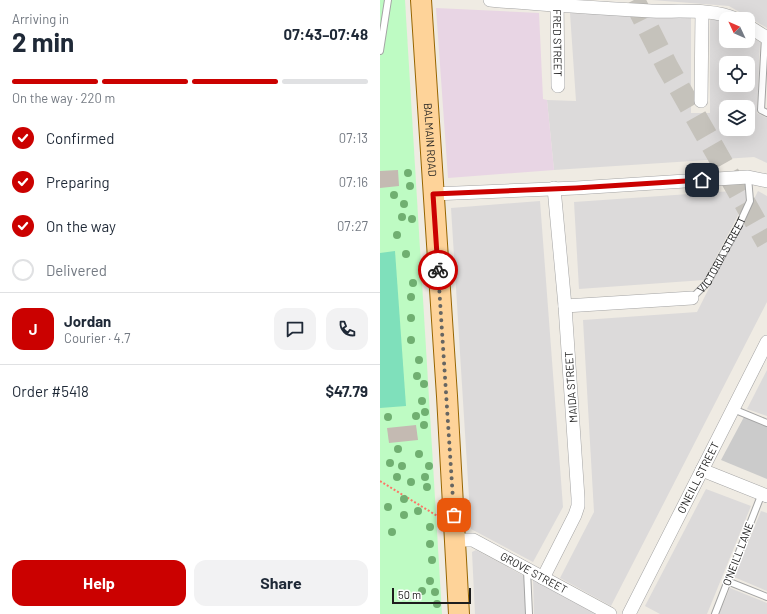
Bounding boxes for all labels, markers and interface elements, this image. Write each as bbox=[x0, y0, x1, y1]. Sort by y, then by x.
street label: FRED STREET bbox=[551, 9, 565, 77]
text: Arriving in bbox=[12, 11, 69, 27]
north arrow bbox=[719, 12, 755, 48]
map controls bbox=[719, 12, 755, 136]
text: 07:43–07:48 bbox=[284, 25, 368, 43]
text: 2 min bbox=[12, 26, 74, 57]
button: locate bbox=[719, 56, 755, 92]
text: On the way · 220 m bbox=[12, 90, 115, 106]
button: layers bbox=[719, 100, 755, 136]
street label: BALMAIN ROAD bbox=[422, 102, 440, 177]
icon: check bbox=[12, 127, 34, 149]
text: Confirmed bbox=[46, 129, 114, 147]
text: 07:13 bbox=[339, 130, 368, 146]
pin bbox=[685, 163, 719, 197]
icon: home bbox=[691, 169, 713, 191]
icon: check bbox=[12, 171, 34, 193]
text: Preparing bbox=[46, 173, 110, 191]
text: 07:16 bbox=[339, 174, 368, 190]
street label: VICTORIA STREET bbox=[694, 214, 748, 295]
icon: check bbox=[12, 215, 34, 237]
text: On the way bbox=[46, 217, 116, 235]
text: 07:27 bbox=[337, 218, 368, 234]
courier bbox=[418, 250, 458, 290]
icon: bike bbox=[427, 259, 449, 281]
text: Delivered bbox=[46, 261, 107, 279]
button: chat bbox=[274, 308, 316, 350]
button: phone bbox=[326, 308, 368, 350]
text: Jordan bbox=[64, 312, 111, 330]
text: J bbox=[29, 320, 37, 338]
text: Courier · 4.7 bbox=[64, 330, 131, 346]
street label: MAIDA STREET bbox=[562, 351, 579, 423]
text: Order #5418 bbox=[12, 382, 89, 400]
text: $47.79 bbox=[326, 382, 368, 400]
street label: O'NEILL STREET bbox=[674, 439, 721, 515]
pin bbox=[437, 498, 471, 532]
icon: bag bbox=[443, 504, 465, 526]
street label: O'NEILL LANE bbox=[719, 520, 756, 587]
street label: GROVE STREET bbox=[498, 549, 570, 596]
button: Help bbox=[12, 560, 186, 606]
button: Share bbox=[194, 560, 368, 606]
scale bar bbox=[392, 586, 471, 605]
text: 50 m bbox=[398, 588, 421, 601]

